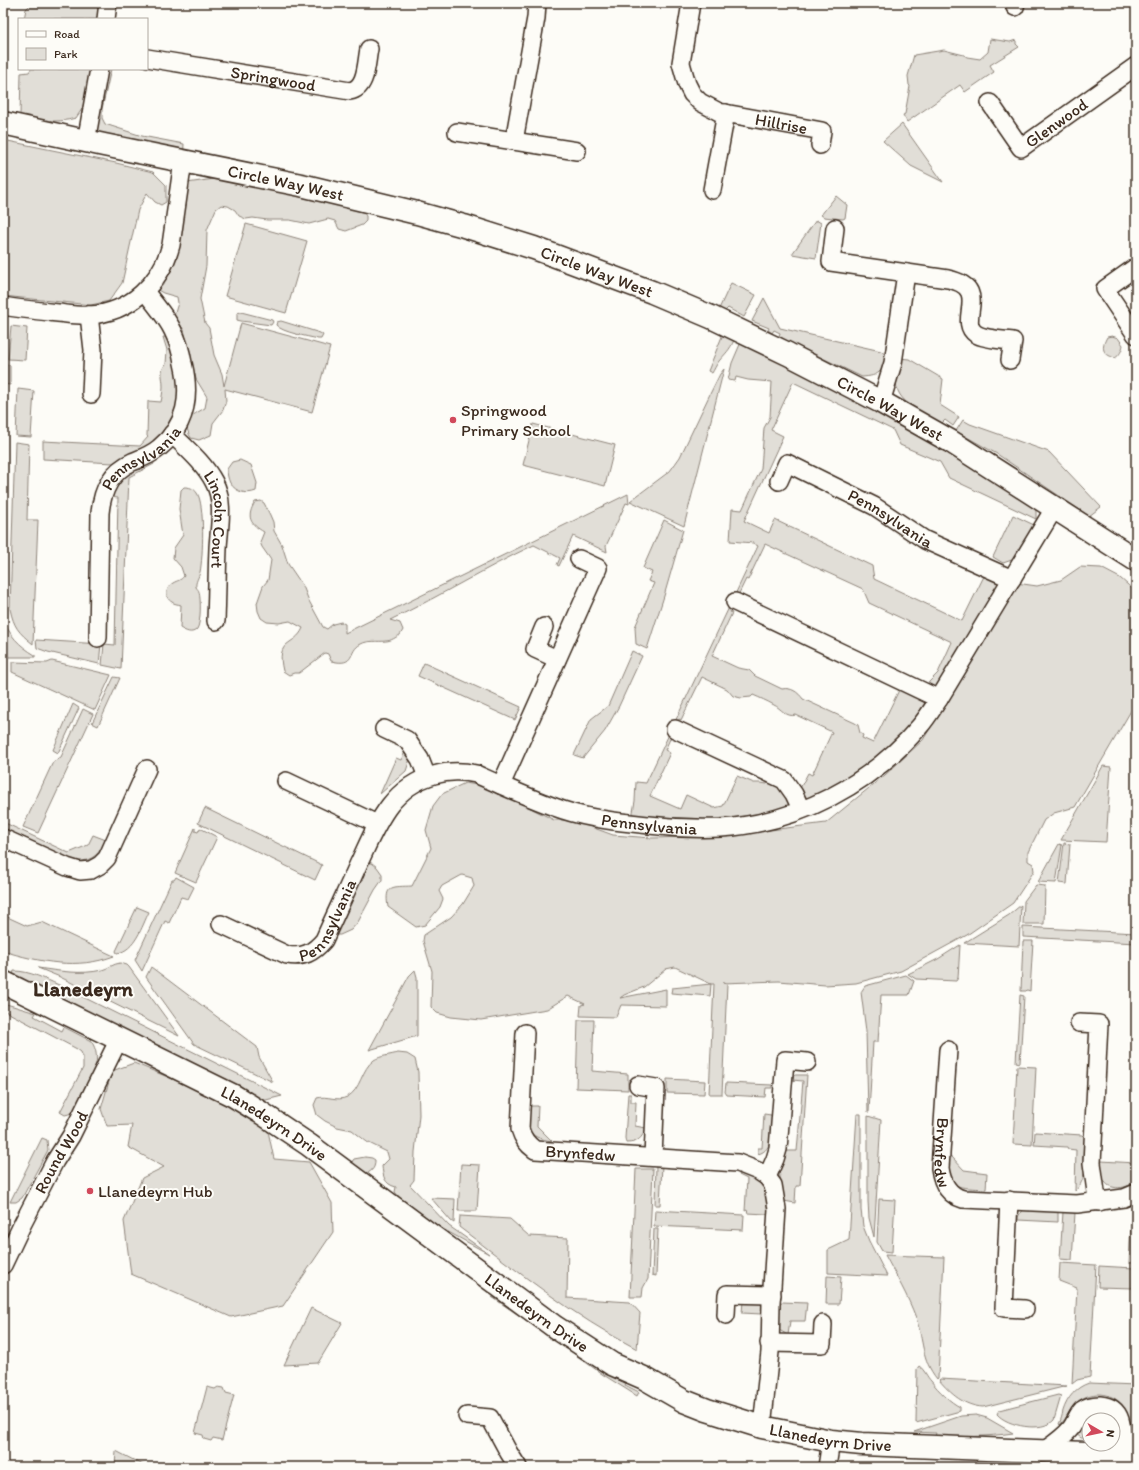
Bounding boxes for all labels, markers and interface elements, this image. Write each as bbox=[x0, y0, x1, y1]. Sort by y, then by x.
legend bbox=[18, 18, 148, 70]
text: Road bbox=[54, 27, 80, 41]
text: Park bbox=[54, 47, 78, 61]
street label: Springwood bbox=[229, 62, 318, 95]
street label: Glenwood bbox=[1021, 93, 1092, 152]
street label: Hillrise bbox=[754, 109, 809, 138]
street label: Circle Way West bbox=[226, 160, 346, 205]
street label: Circle Way West bbox=[538, 241, 656, 302]
street label: Circle Way West bbox=[834, 371, 947, 445]
place label: Springwood Primary School bbox=[461, 400, 571, 440]
marker: Springwood Primary School bbox=[448, 415, 458, 425]
street label: Pennsylvania bbox=[97, 422, 185, 493]
street label: Lincoln Court bbox=[200, 467, 231, 569]
street label: Pennsylvania bbox=[845, 485, 936, 552]
street label: Pennsylvania bbox=[600, 809, 697, 838]
street label: Pennsylvania bbox=[297, 876, 360, 966]
district label: Llanedeyrn bbox=[33, 976, 133, 1002]
street label: Llanedeyrn Drive bbox=[218, 1081, 331, 1165]
street label: Round Wood bbox=[30, 1107, 92, 1197]
street label: Brynfedw bbox=[930, 1117, 955, 1191]
street label: Brynfedw bbox=[545, 1141, 617, 1165]
place label: Llanedeyrn Hub bbox=[98, 1181, 213, 1201]
marker: Llanedeyrn Hub bbox=[85, 1186, 95, 1196]
street label: Llanedeyrn Drive bbox=[481, 1269, 593, 1356]
north arrow bbox=[1081, 1412, 1121, 1452]
street label: Llanedeyrn Drive bbox=[768, 1419, 892, 1455]
text: N bbox=[1103, 1429, 1117, 1438]

